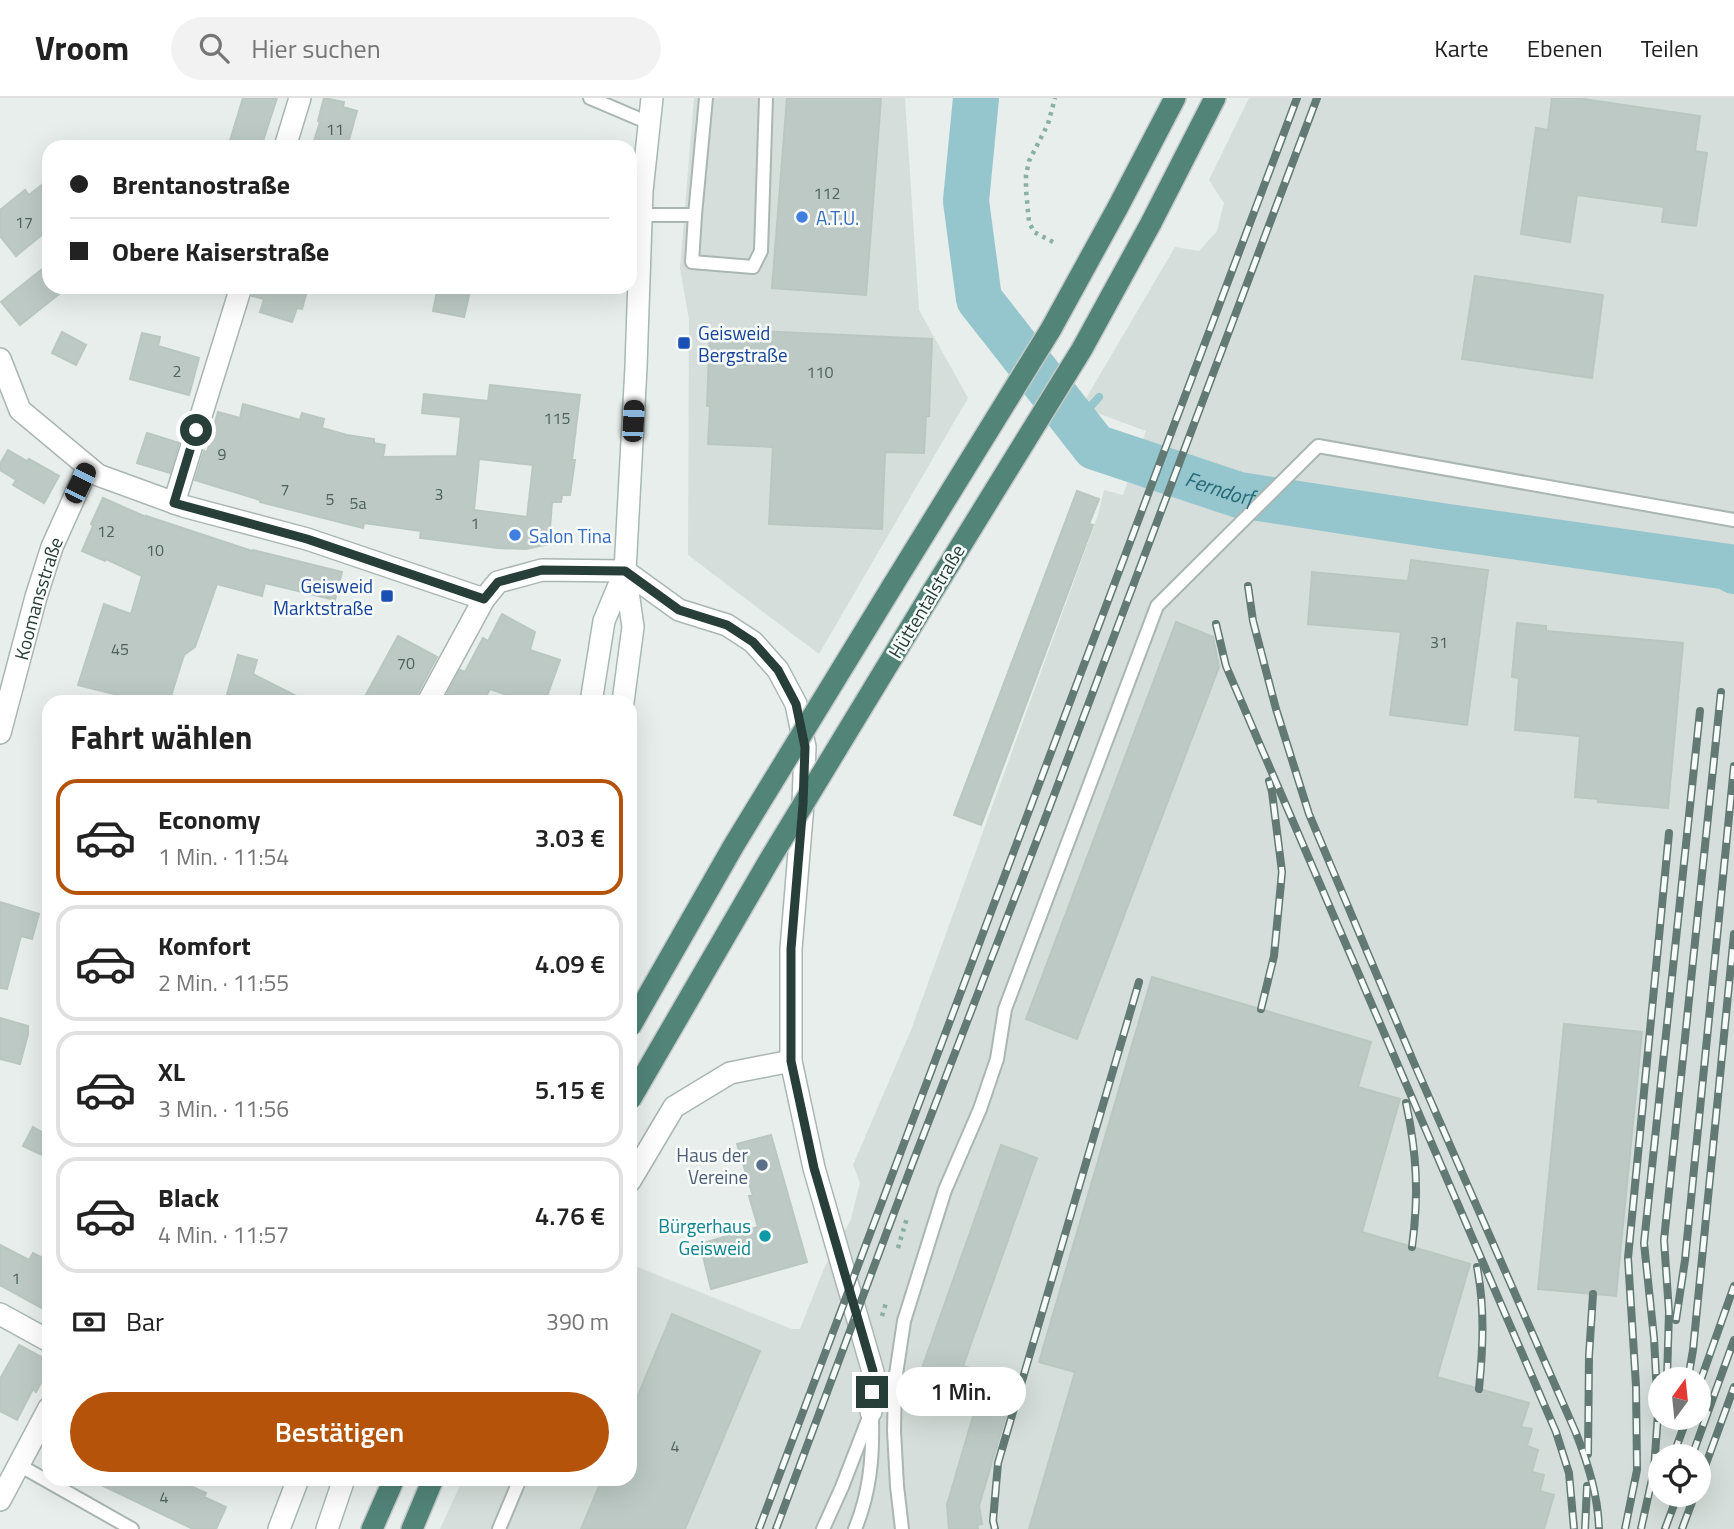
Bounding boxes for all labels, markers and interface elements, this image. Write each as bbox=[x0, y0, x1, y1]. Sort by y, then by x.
search box bbox=[171, 17, 661, 80]
text: Vroom bbox=[35, 23, 129, 73]
icon: search bbox=[195, 29, 233, 67]
text: Hier suchen bbox=[251, 29, 381, 68]
text: Karte bbox=[1434, 30, 1489, 66]
text: Ebenen bbox=[1527, 30, 1603, 66]
text: Teilen bbox=[1641, 30, 1699, 66]
house number: 11 bbox=[326, 117, 344, 141]
text: Brentanostraße bbox=[112, 165, 290, 204]
house number: 112 bbox=[814, 181, 840, 205]
place label: A.T.U. bbox=[816, 203, 859, 232]
marker: A.T.U. bbox=[794, 209, 810, 225]
house number: 17 bbox=[15, 210, 33, 234]
text: Obere Kaiserstraße bbox=[112, 232, 329, 271]
place label: Geisweid Bergstraße bbox=[698, 318, 788, 369]
marker: Geisweid Bergstraße bbox=[676, 335, 692, 351]
house number: 2 bbox=[173, 359, 181, 383]
house number: 110 bbox=[807, 360, 833, 384]
car bbox=[622, 399, 645, 443]
house number: 115 bbox=[544, 406, 570, 430]
route start bbox=[180, 414, 212, 446]
house number: 9 bbox=[218, 442, 227, 466]
car bbox=[62, 460, 99, 506]
water label: Ferndorf bbox=[1181, 462, 1260, 514]
house number: 7 bbox=[281, 477, 289, 501]
house number: 3 bbox=[435, 482, 443, 506]
house number: 5 bbox=[326, 487, 335, 511]
house number: 5a bbox=[350, 491, 366, 515]
house number: 1 bbox=[471, 511, 479, 535]
house number: 12 bbox=[97, 519, 115, 543]
place label: Salon Tina bbox=[529, 521, 612, 550]
marker: Salon Tina bbox=[507, 527, 523, 543]
street label: Koomansstraße bbox=[6, 532, 70, 663]
house number: 10 bbox=[146, 538, 164, 562]
street label: Hüttentalstraße bbox=[880, 538, 972, 664]
place label: Geisweid Marktstraße bbox=[273, 571, 373, 622]
marker: Geisweid Marktstraße bbox=[379, 588, 395, 604]
house number: 31 bbox=[1430, 630, 1448, 654]
house number: 45 bbox=[111, 637, 129, 661]
house number: 70 bbox=[397, 651, 415, 675]
text: Fahrt wählen bbox=[70, 713, 253, 761]
text: Economy bbox=[158, 800, 260, 839]
icon: car bbox=[74, 806, 137, 869]
text: 3.03 € bbox=[535, 818, 605, 857]
text: 1 Min. · 11:54 bbox=[158, 839, 289, 874]
text: Komfort bbox=[158, 926, 251, 965]
icon: car bbox=[74, 932, 137, 995]
text: 4.09 € bbox=[535, 944, 605, 983]
text: 2 Min. · 11:55 bbox=[158, 965, 289, 1000]
text: XL bbox=[158, 1052, 185, 1091]
icon: car bbox=[74, 1058, 137, 1121]
text: 5.15 € bbox=[535, 1070, 605, 1109]
text: 3 Min. · 11:56 bbox=[158, 1091, 289, 1126]
place label: Haus der Vereine bbox=[676, 1140, 748, 1191]
marker: Haus der Vereine bbox=[754, 1157, 770, 1173]
text: Black bbox=[158, 1178, 219, 1217]
icon: car bbox=[74, 1184, 137, 1247]
text: 4.76 € bbox=[535, 1196, 605, 1235]
place label: Bürgerhaus Geisweid bbox=[658, 1211, 751, 1262]
text: 4 Min. · 11:57 bbox=[158, 1217, 289, 1252]
marker: Bürgerhaus Geisweid bbox=[757, 1228, 773, 1244]
house number: 1 bbox=[12, 1266, 20, 1290]
text: Bar bbox=[126, 1302, 164, 1341]
icon: cash bbox=[70, 1303, 108, 1341]
text: 390 m bbox=[546, 1304, 609, 1339]
north arrow bbox=[1648, 1367, 1712, 1430]
map controls bbox=[1648, 1367, 1711, 1507]
callout: 1 Min. bbox=[896, 1368, 1026, 1416]
text: 1 Min. bbox=[930, 1374, 992, 1409]
route end bbox=[856, 1376, 888, 1408]
button: Bestätigen bbox=[70, 1392, 609, 1472]
house number: 4 bbox=[671, 1434, 680, 1458]
button: locate bbox=[1648, 1444, 1711, 1507]
house number: 4 bbox=[160, 1485, 169, 1509]

